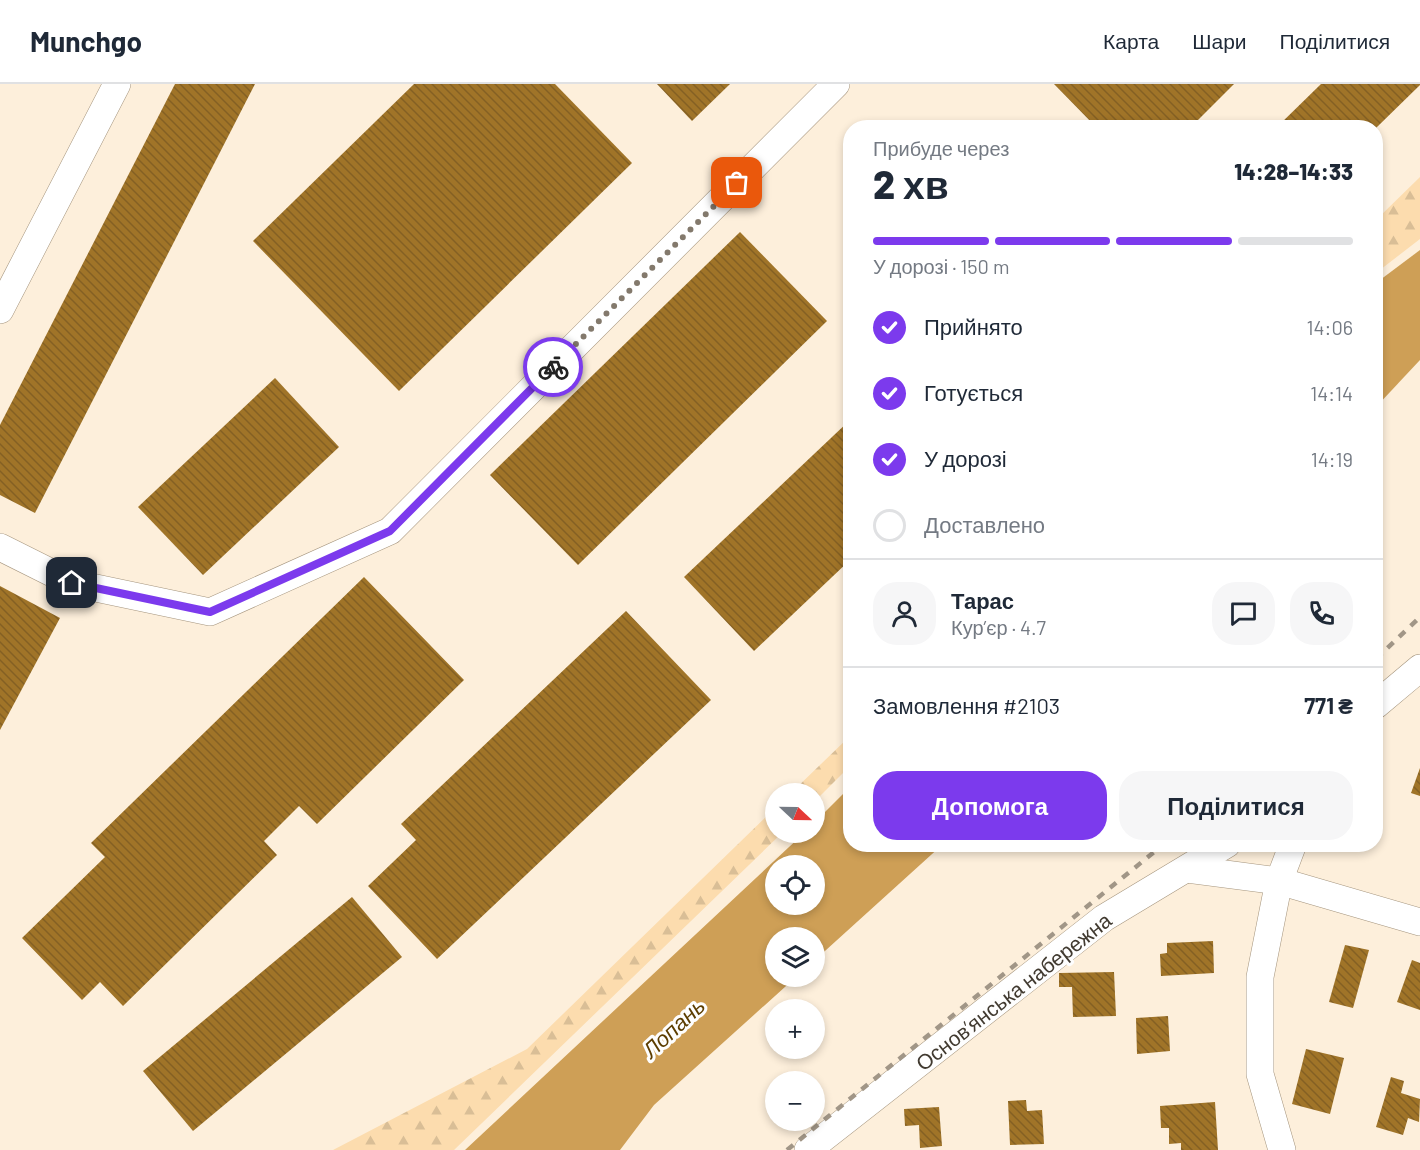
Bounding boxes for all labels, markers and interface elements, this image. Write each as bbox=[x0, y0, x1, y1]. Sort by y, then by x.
text: Munchgo bbox=[30, 24, 142, 58]
text: Карта bbox=[1103, 28, 1159, 53]
text: Шари bbox=[1192, 28, 1247, 53]
text: Поділитися bbox=[1280, 28, 1390, 53]
text: Прибуде через bbox=[873, 136, 1009, 160]
pin bbox=[711, 157, 762, 208]
text: 14:28–14:33 bbox=[1234, 158, 1353, 184]
text: 2 хв bbox=[873, 160, 949, 207]
icon: bag bbox=[720, 166, 753, 199]
text: У дорозі · 150 m bbox=[873, 254, 1009, 278]
icon: check bbox=[873, 311, 906, 344]
text: Прийнято bbox=[924, 313, 1023, 339]
text: 14:06 bbox=[1307, 315, 1353, 339]
courier bbox=[523, 337, 583, 397]
icon: bike bbox=[537, 351, 570, 384]
icon: check bbox=[873, 377, 906, 410]
text: Готується bbox=[924, 379, 1023, 405]
text: 14:14 bbox=[1310, 381, 1353, 405]
icon: check bbox=[873, 443, 906, 476]
text: У дорозі bbox=[924, 445, 1007, 471]
text: 14:19 bbox=[1311, 447, 1353, 471]
text: Доставлено bbox=[924, 511, 1045, 537]
pin bbox=[46, 557, 97, 608]
icon: home bbox=[55, 566, 88, 599]
button: person bbox=[873, 582, 936, 645]
button: chat bbox=[1212, 582, 1275, 645]
button: phone bbox=[1290, 582, 1353, 645]
text: Тарас bbox=[951, 587, 1014, 613]
text: Кур’єр · 4.7 bbox=[951, 615, 1046, 639]
text: Замовлення #2103 bbox=[873, 692, 1060, 718]
text: 771 ₴ bbox=[1304, 692, 1353, 718]
button: Допомога bbox=[873, 771, 1107, 840]
button: Поділитися bbox=[1119, 771, 1353, 840]
north arrow bbox=[765, 783, 825, 843]
map controls bbox=[765, 783, 825, 1131]
button: locate bbox=[765, 855, 825, 915]
street label: Основ’янська набережна bbox=[910, 907, 1116, 1075]
button: layers bbox=[765, 927, 825, 987]
water label: Лопань bbox=[635, 992, 709, 1064]
button: + bbox=[765, 999, 825, 1059]
button: − bbox=[765, 1071, 825, 1131]

